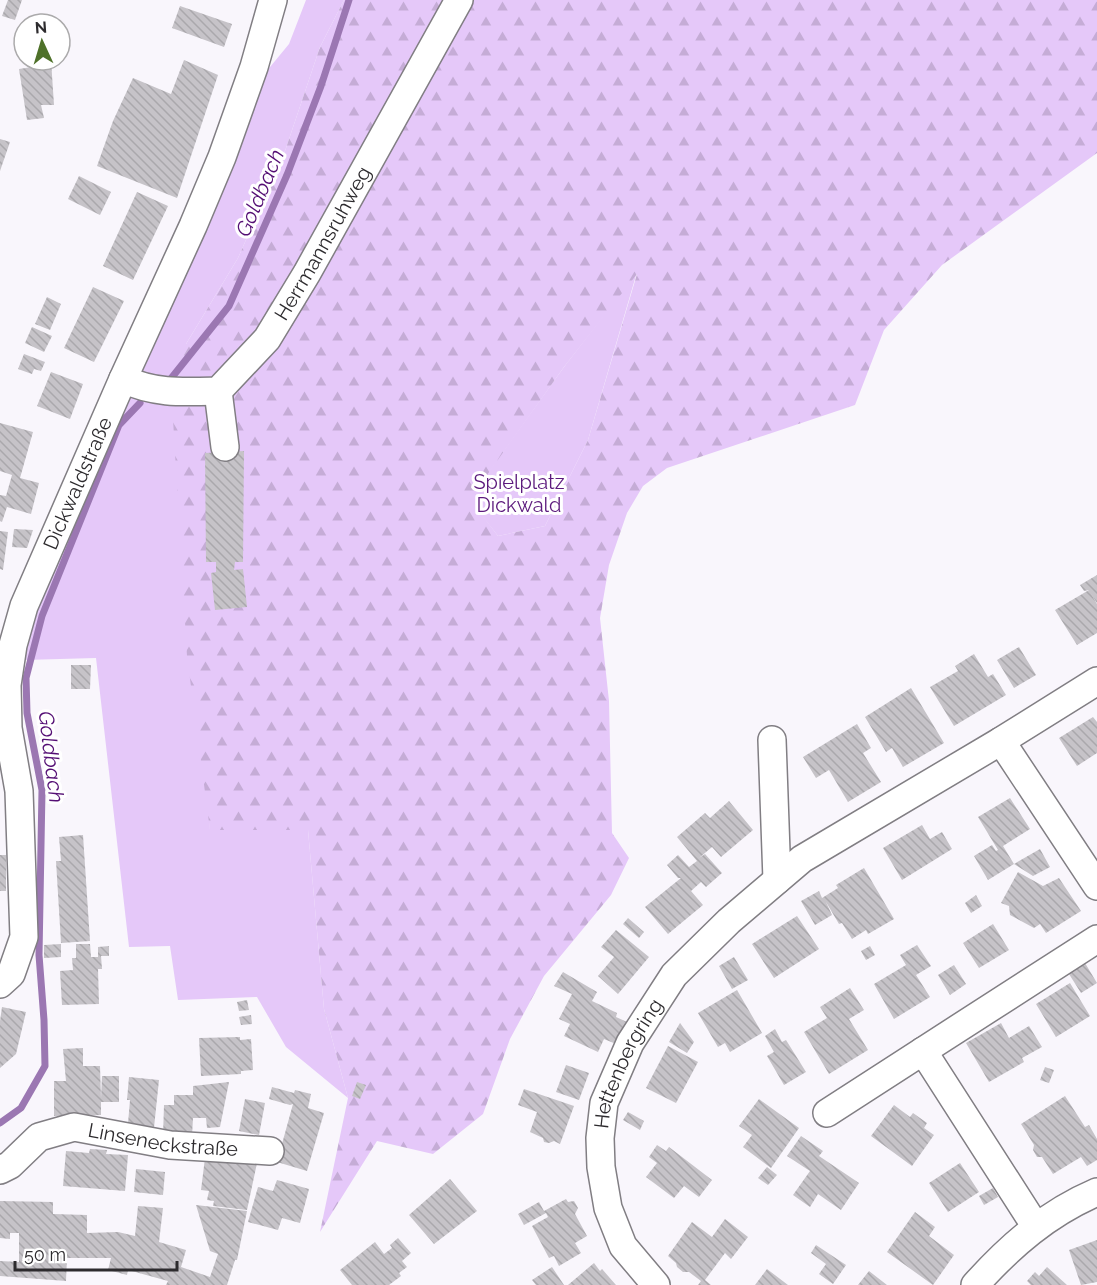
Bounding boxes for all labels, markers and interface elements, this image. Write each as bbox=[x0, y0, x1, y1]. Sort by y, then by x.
north arrow bbox=[12, 12, 72, 72]
text: N bbox=[34, 18, 48, 37]
water label: Goldbach bbox=[230, 145, 289, 240]
street label: Herrmannsruhweg bbox=[269, 162, 376, 325]
street label: Dickwaldstraße bbox=[38, 413, 117, 553]
park label: Spielplatz Dickwald bbox=[473, 470, 565, 517]
water label: Goldbach bbox=[33, 710, 70, 804]
street label: Hettenbergring bbox=[589, 994, 668, 1130]
street label: Linseneckstraße bbox=[86, 1118, 239, 1161]
scale bar bbox=[15, 1234, 177, 1272]
text: 50 m bbox=[24, 1244, 66, 1265]

